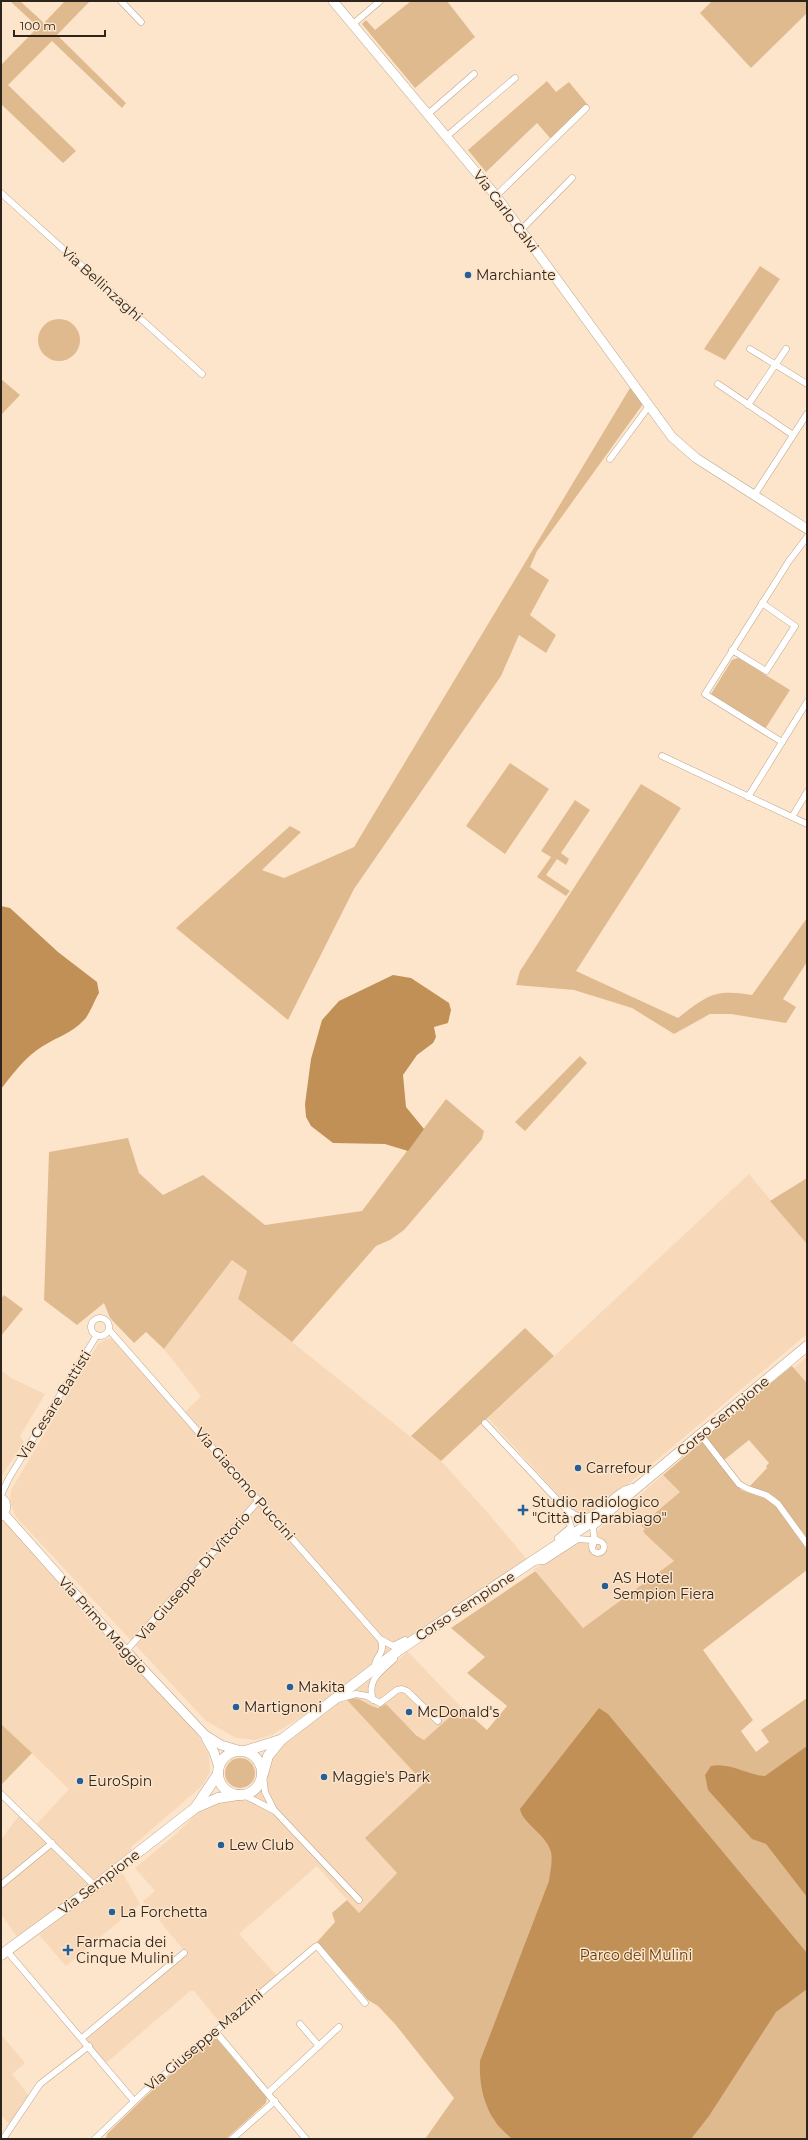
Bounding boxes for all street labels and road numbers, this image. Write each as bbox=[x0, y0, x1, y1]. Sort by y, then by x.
street label: Via Carlo Calvi bbox=[469, 166, 543, 256]
street label: Via Bellinzaghi bbox=[58, 243, 146, 325]
street label: Via Cesare Battisti bbox=[13, 1347, 95, 1463]
street label: Corso Sempione bbox=[673, 1372, 773, 1460]
street label: Via Giacomo Puccini bbox=[191, 1424, 299, 1544]
street label: Via Giuseppe Di Vittorio bbox=[132, 1507, 254, 1644]
street label: Corso Sempione bbox=[412, 1567, 518, 1645]
street label: Via Primo Maggio bbox=[55, 1573, 152, 1678]
street label: Via Sempione bbox=[55, 1846, 143, 1918]
street label: Via Giuseppe Mazzini bbox=[141, 1985, 267, 2095]

